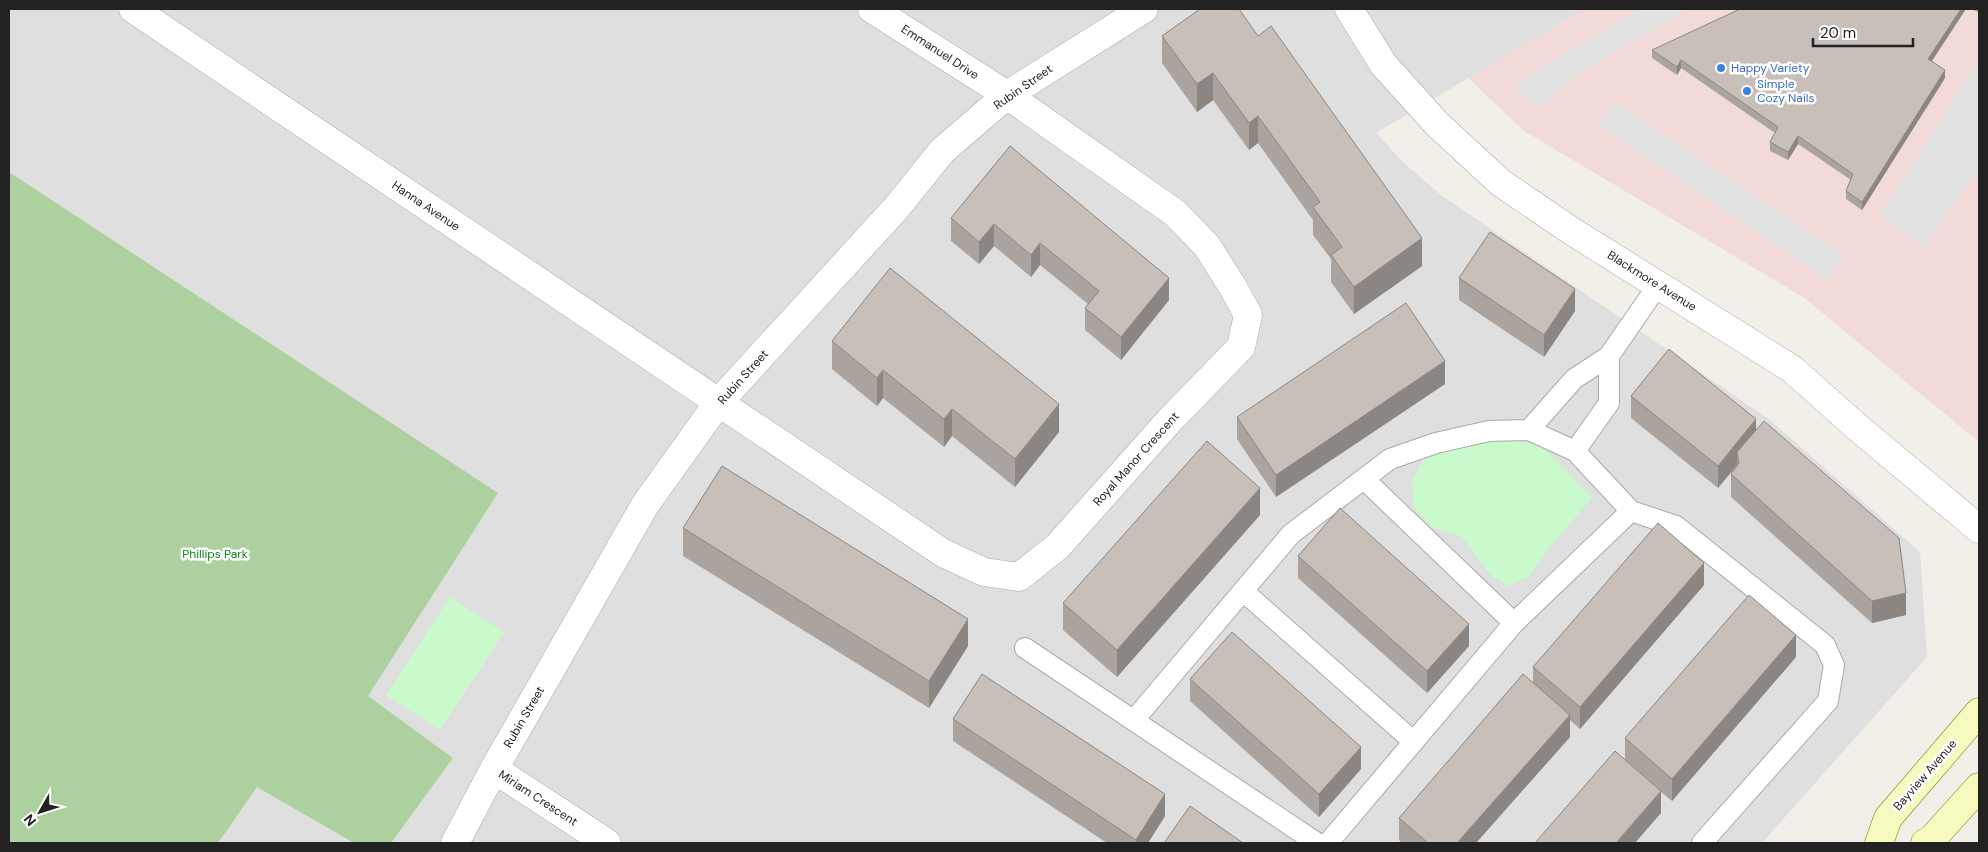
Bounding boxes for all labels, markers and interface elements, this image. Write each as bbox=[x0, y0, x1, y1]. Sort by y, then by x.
scale bar bbox=[1813, 15, 1913, 47]
street label: Emmanuel Drive bbox=[898, 21, 982, 83]
text: 20 m bbox=[1820, 23, 1856, 43]
place label: Happy Variety bbox=[1731, 60, 1810, 76]
street label: Rubin Street bbox=[990, 61, 1056, 113]
marker: Happy Variety bbox=[1715, 62, 1727, 74]
place label: Simple Cozy Nails bbox=[1757, 76, 1814, 106]
marker: Simple Cozy Nails bbox=[1741, 85, 1753, 97]
street label: Hanna Avenue bbox=[389, 177, 463, 235]
street label: Blackmore Avenue bbox=[1604, 247, 1700, 315]
street label: Rubin Street bbox=[714, 346, 772, 408]
street label: Royal Manor Crescent bbox=[1089, 408, 1183, 509]
park label: Phillips Park bbox=[182, 546, 248, 562]
street label: Rubin Street bbox=[500, 683, 548, 751]
street label: Bayview Avenue bbox=[1890, 736, 1960, 814]
street label: Miriam Crescent bbox=[495, 766, 581, 830]
north arrow bbox=[15, 787, 65, 837]
text: N bbox=[20, 811, 40, 830]

